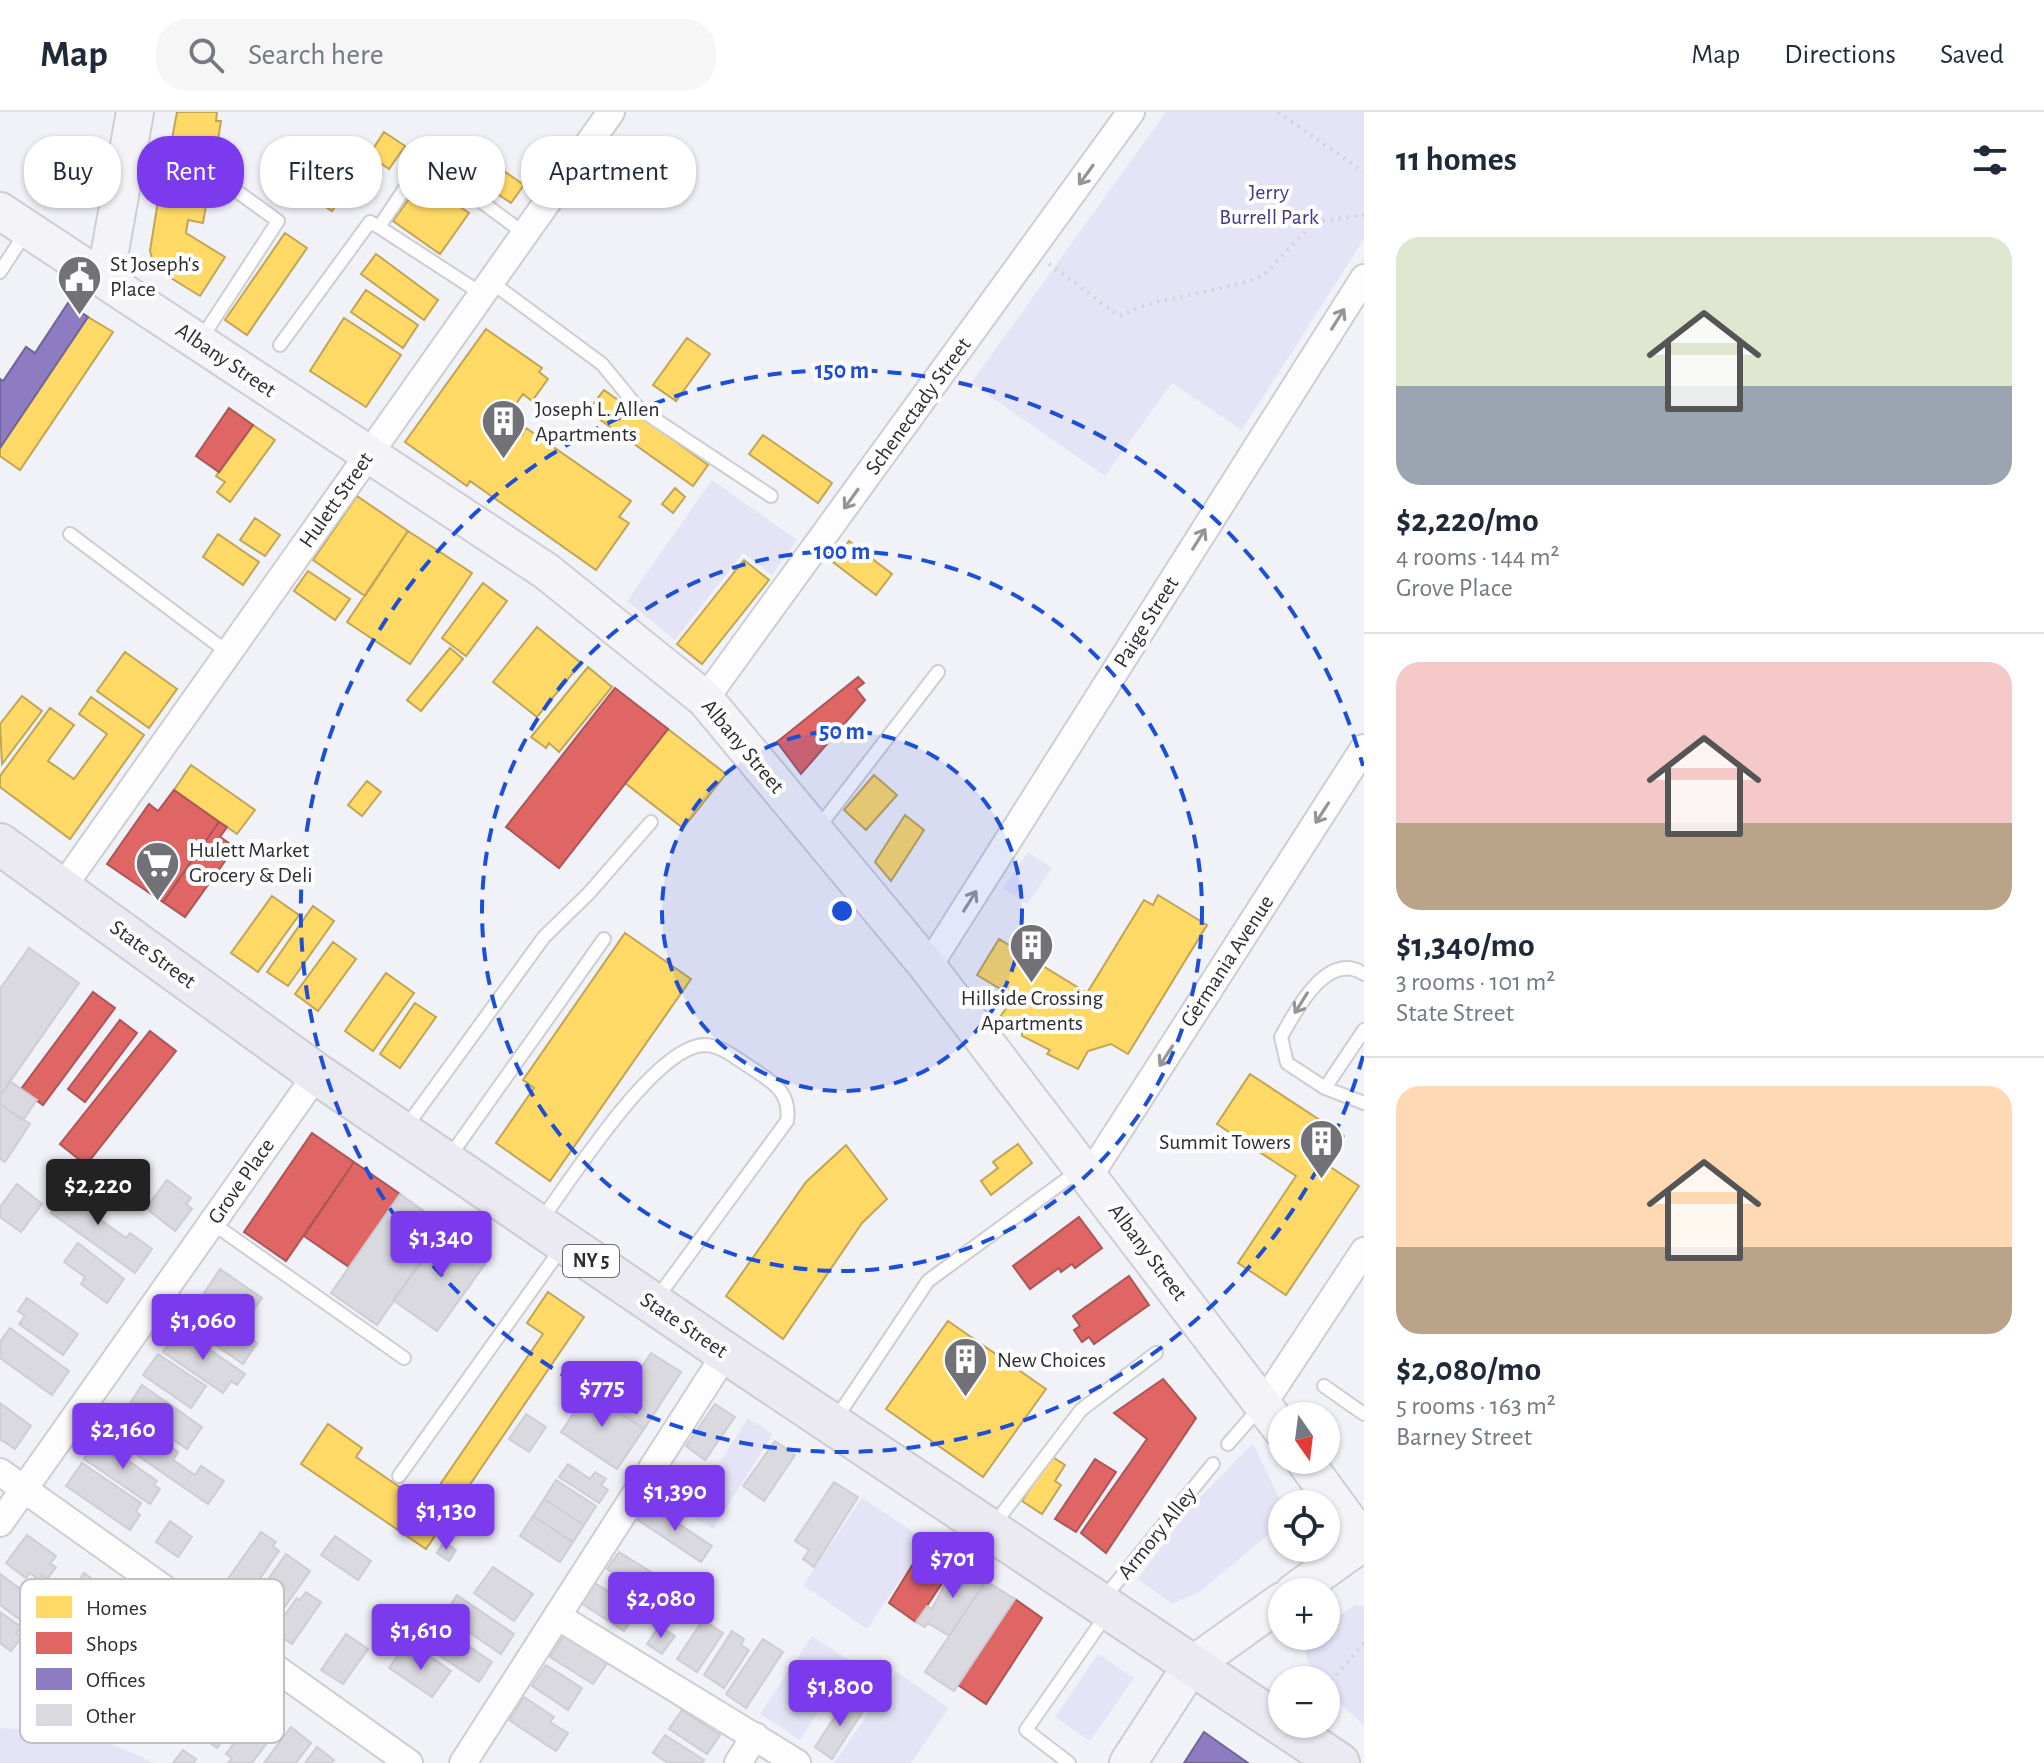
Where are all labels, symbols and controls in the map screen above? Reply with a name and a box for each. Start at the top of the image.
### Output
search box [156,19,716,91]
icon: search [184,33,228,77]
text: Map [40,36,108,74]
text: Search here [248,40,384,70]
text: Map [1691,41,1740,69]
text: Directions [1784,41,1896,69]
text: Saved [1940,41,2004,69]
chip: Buy [24,136,121,208]
chip: Rent [137,136,244,208]
chip: Filters [260,136,382,208]
chip: New [398,136,505,208]
chip: Apartment [521,136,696,208]
icon: filters [1968,138,2012,182]
text: 11 homes [1396,143,1517,177]
one-way arrow [1077,164,1094,185]
park label: Jerry Burrell Park [1219,181,1319,228]
public building icon: St Joseph's Place [55,253,103,316]
place label: St Joseph's Place [110,253,200,300]
icon: home [1632,289,1776,433]
one-way arrow [1330,308,1346,331]
street label: Albany Street [172,319,280,401]
street label: Schenectady Street [861,333,975,479]
text: 150 m [815,359,869,383]
building icon: Joseph L. Allen Apartments [480,398,528,461]
place label: Joseph L. Allen Apartments [535,398,660,445]
street label: Hulett Street [295,448,377,552]
one-way arrow [842,488,859,509]
text: $2,220/mo [1396,504,1539,538]
one-way arrow [1191,528,1207,551]
text: 100 m [814,540,870,564]
text: 4 rooms · 144 m² [1396,544,1560,570]
street label: Paige Street [1109,573,1183,671]
text: Grove Place [1396,575,1513,601]
street label: Albany Street [698,695,788,797]
icon: home [1632,714,1776,858]
text: 50 m [819,720,865,744]
one-way arrow [1313,802,1330,824]
supermarket icon: Hulett Market Grocery & Deli [134,839,182,902]
place label: Hulett Market Grocery & Deli [189,839,313,886]
one-way arrow [962,890,978,913]
street label: Germania Avenue [1176,891,1278,1031]
centre of rings [828,897,856,925]
street label: State Street [106,916,200,992]
building icon: Hillside Crossing Apartments [1008,921,1056,984]
text: $1,340/mo [1396,929,1535,963]
text: 3 rooms · 101 m² [1396,969,1555,995]
place label: Hillside Crossing Apartments [961,987,1103,1034]
one-way arrow [1293,991,1309,1014]
text: State Street [1396,1000,1514,1026]
one-way arrow [1158,1044,1174,1067]
building icon: Summit Towers [1298,1118,1346,1181]
place label: Summit Towers [1159,1131,1291,1153]
street label: Grove Place [204,1134,278,1228]
icon: home [1632,1138,1776,1282]
pin: $2,220 [33,1159,163,1227]
text: $2,220 [64,1172,132,1198]
street label: Albany Street [1105,1199,1191,1305]
pin: $1,340 [376,1211,506,1279]
text: $1,340 [409,1224,473,1250]
road number: NY 5 [563,1245,619,1277]
street label: State Street [636,1288,732,1362]
pin: $1,060 [138,1294,268,1362]
text: $1,060 [170,1307,236,1333]
building icon: New Choices [942,1336,990,1399]
place label: New Choices [997,1349,1106,1371]
text: $2,080/mo [1396,1353,1541,1387]
pin: $775 [555,1361,649,1429]
text: $775 [579,1374,625,1400]
text: 5 rooms · 163 m² [1396,1393,1556,1419]
north arrow [1268,1402,1340,1474]
map controls [1268,1402,1340,1738]
pin: $2,160 [58,1403,188,1471]
text: $2,160 [90,1416,156,1442]
text: Barney Street [1396,1424,1532,1450]
pin: $1,390 [610,1465,740,1533]
text: $1,390 [643,1478,707,1504]
street label: Armory Alley [1113,1482,1201,1583]
pin: $1,130 [381,1484,511,1552]
button: locate [1268,1490,1340,1562]
text: $1,130 [415,1497,477,1523]
pin: $701 [906,1532,1000,1600]
text: $701 [930,1545,976,1571]
pin: $2,080 [596,1572,726,1640]
button: + [1268,1578,1340,1650]
legend [20,1579,284,1743]
text: $2,080 [626,1585,696,1611]
text: Homes [86,1597,147,1619]
pin: $1,610 [356,1604,486,1672]
text: $1,610 [390,1617,452,1643]
text: Shops [86,1633,138,1655]
pin: $1,800 [775,1660,905,1728]
button: − [1268,1666,1340,1738]
text: Offices [86,1669,146,1691]
text: $1,800 [807,1673,873,1699]
text: Other [86,1705,136,1727]

